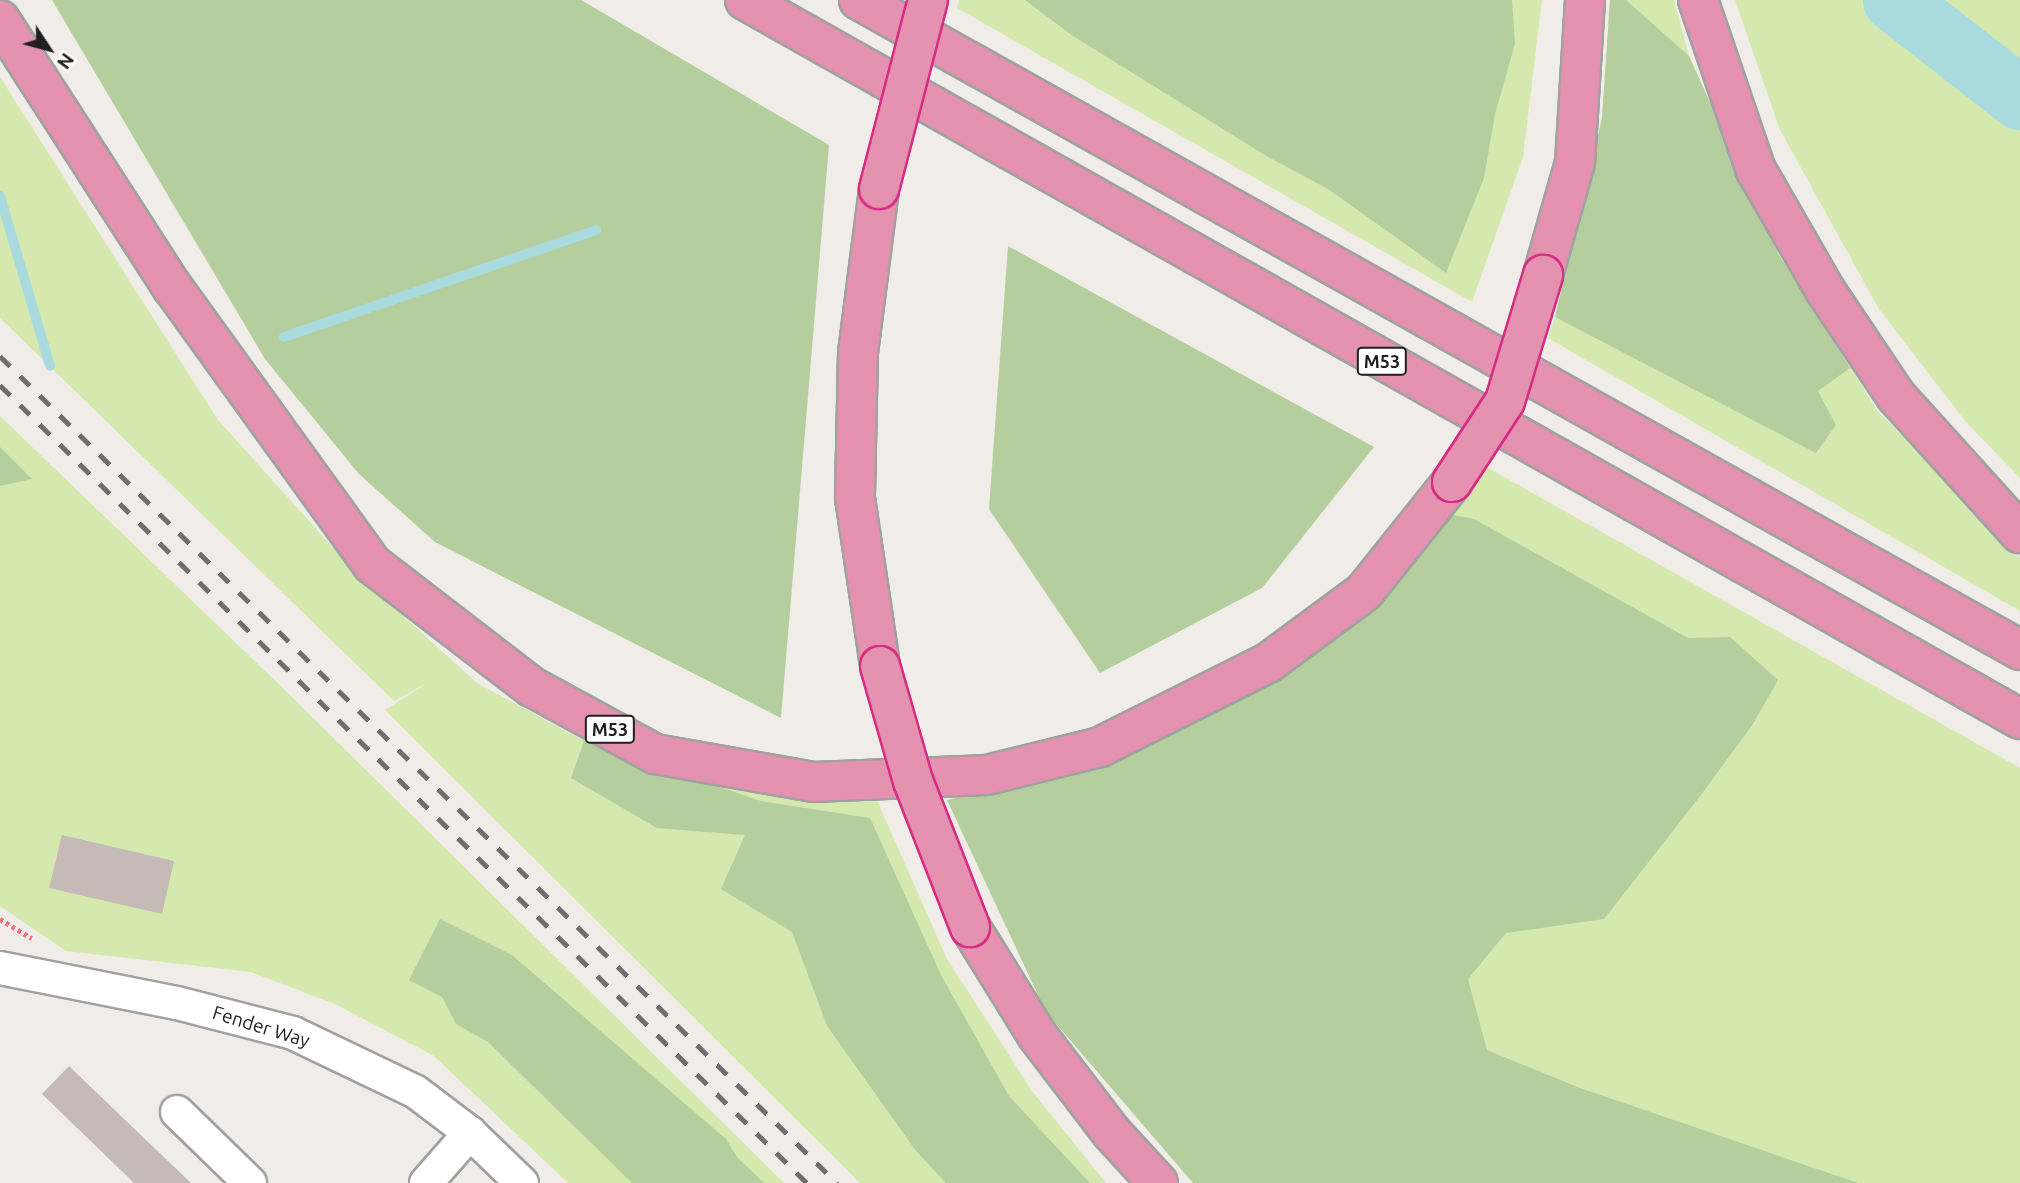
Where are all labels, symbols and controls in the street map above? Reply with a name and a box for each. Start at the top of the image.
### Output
north arrow [14,14,84,84]
text: N [53,49,79,74]
road number: M53 [1356,346,1408,376]
road number: M53 [584,714,636,744]
street label: Fender Way [210,1001,312,1053]

